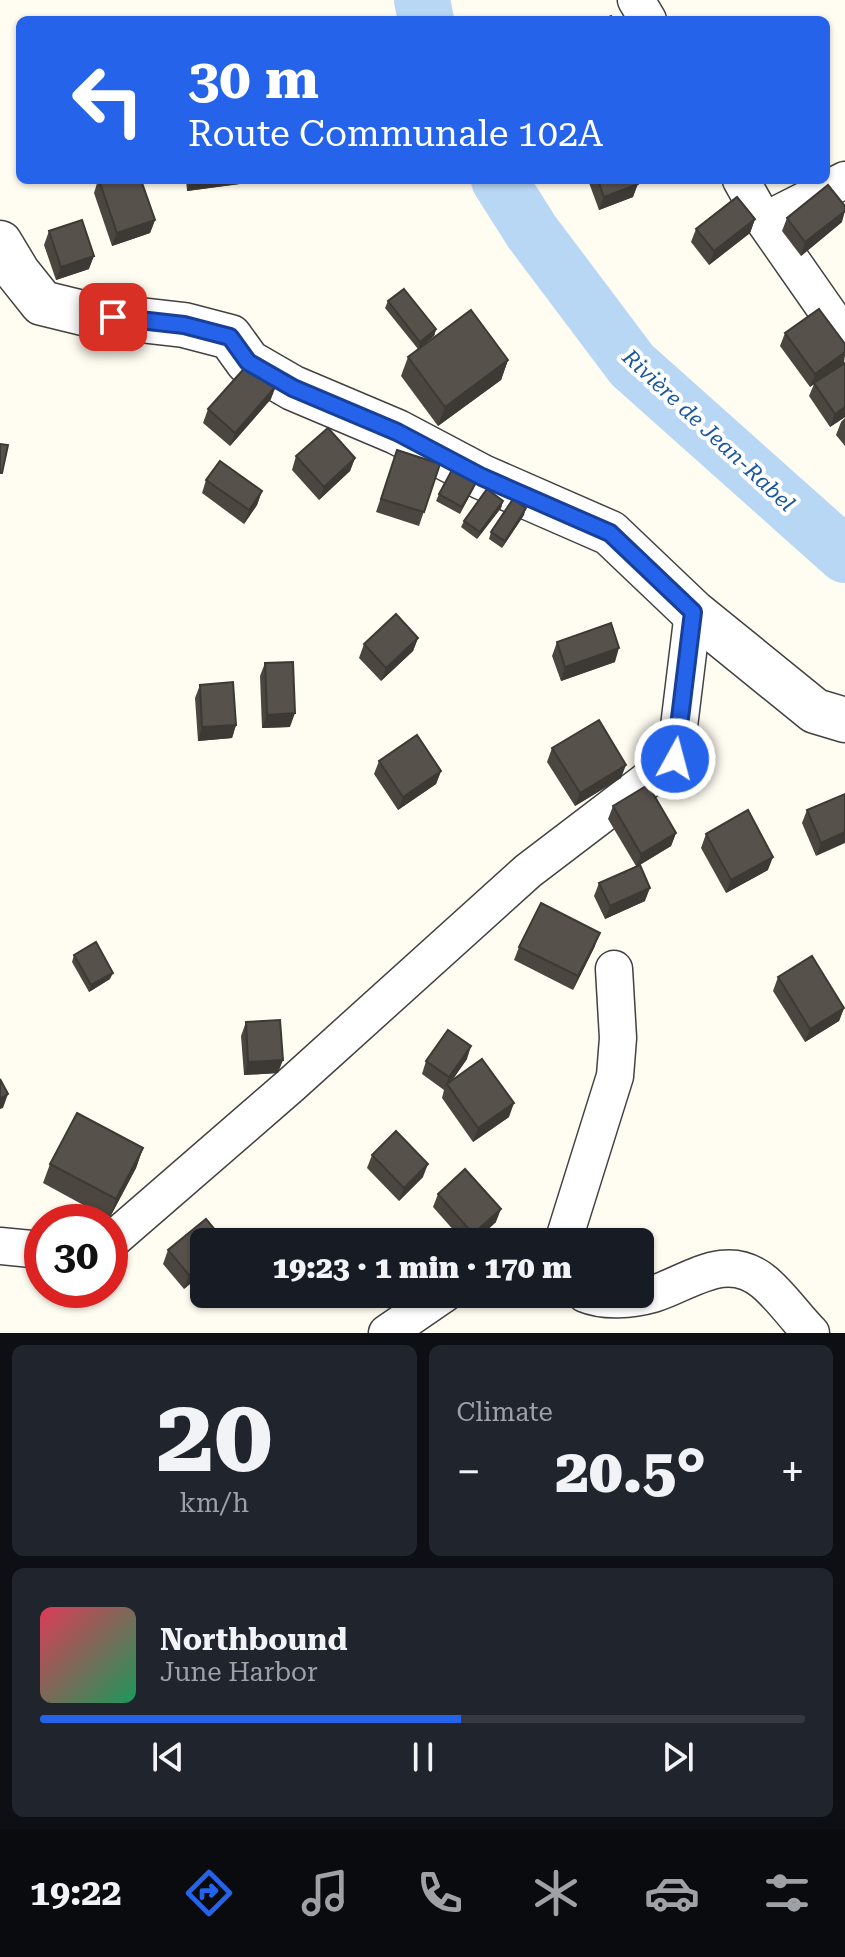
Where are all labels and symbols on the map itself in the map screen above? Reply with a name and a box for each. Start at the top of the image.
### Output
pin [79,283,147,351]
water label: Rivière de Jean-Rabel [617,344,800,516]
position arrow [633,717,717,801]
speed limit sign: 30 [24,1204,128,1308]

